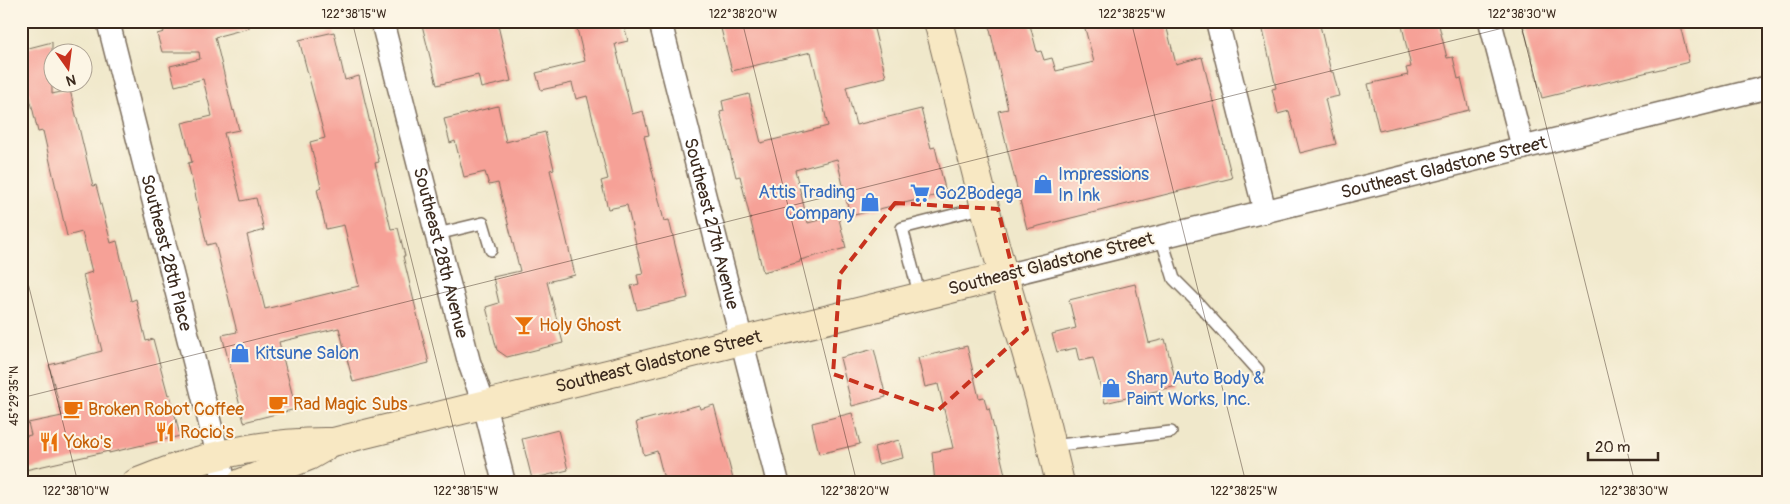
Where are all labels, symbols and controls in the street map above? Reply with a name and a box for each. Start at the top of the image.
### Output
text: 122°38'15"W [322,7,386,22]
text: 122°38'20"W [709,7,777,22]
text: 122°38'25"W [1099,7,1165,22]
text: 122°38'30"W [1488,7,1556,22]
north arrow [42,42,92,92]
text: N [64,71,78,90]
street label: Southeast Gladstone Street [1338,131,1550,204]
street label: Southeast 27th Avenue [679,135,745,312]
place label: Impressions In Ink [1058,163,1149,207]
street label: Southeast 28th Avenue [408,165,474,341]
street label: Southeast 28th Place [136,172,198,334]
shop icon: Impressions In Ink [1032,173,1054,195]
place label: Attis Trading Company [758,181,855,225]
supermarket icon: Go2Bodega [909,182,931,204]
place label: Go2Bodega [935,182,1022,205]
shop icon: Attis Trading Company [859,191,881,213]
street label: Southeast Gladstone Street [946,227,1157,301]
bar icon: Holy Ghost [513,314,535,336]
place label: Holy Ghost [539,314,622,337]
street label: Southeast Gladstone Street [553,325,765,398]
shop icon: Kitsune Salon [229,342,251,364]
place label: Kitsune Salon [255,342,359,365]
text: 45°29'35"N [7,366,22,426]
place label: Sharp Auto Body & Paint Works, Inc. [1126,367,1265,411]
shop icon: Sharp Auto Body & Paint Works, Inc. [1100,377,1122,399]
cafe icon: Rad Magic Subs [267,393,289,415]
place label: Rad Magic Subs [293,393,408,416]
cafe icon: Broken Robot Coffee [62,398,84,420]
place label: Broken Robot Coffee [88,398,244,421]
restaurant icon: Rocio's [154,421,176,443]
place label: Rocio's [180,421,234,444]
scale bar [1588,429,1658,461]
restaurant icon: Yoko's [38,431,60,453]
place label: Yoko's [63,431,111,454]
text: 20 m [1595,438,1630,457]
text: 122°38'10"W [43,484,109,499]
text: 122°38'15"W [434,484,498,499]
text: 122°38'20"W [821,484,889,499]
text: 122°38'25"W [1211,484,1277,499]
text: 122°38'30"W [1600,484,1668,499]

